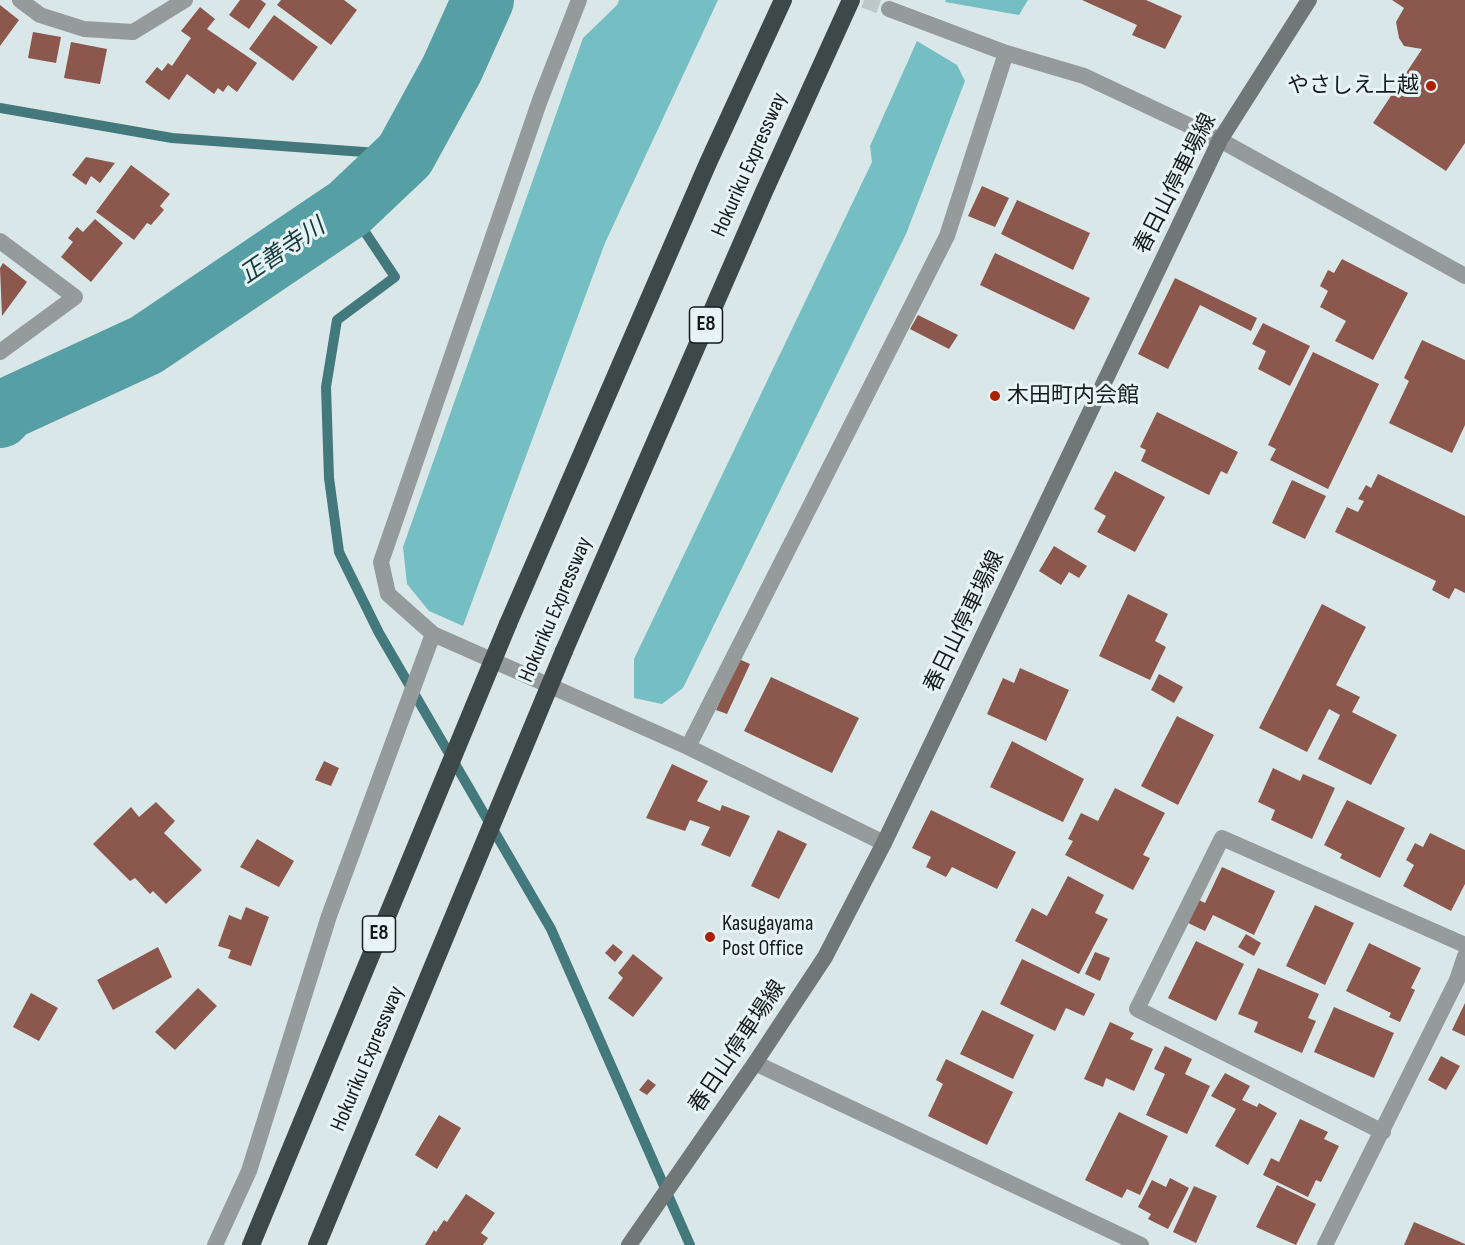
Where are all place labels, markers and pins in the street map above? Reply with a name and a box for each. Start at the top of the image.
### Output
place label: やさしえ上越 [1287,73,1419,99]
marker: やさしえ上越 [1424,79,1438,93]
place label: 木田町内会館 [1007,383,1139,409]
marker: 木田町内会館 [988,389,1002,403]
place label: Kasugayama Post Office [722,911,813,962]
marker: Kasugayama Post Office [703,930,717,944]

